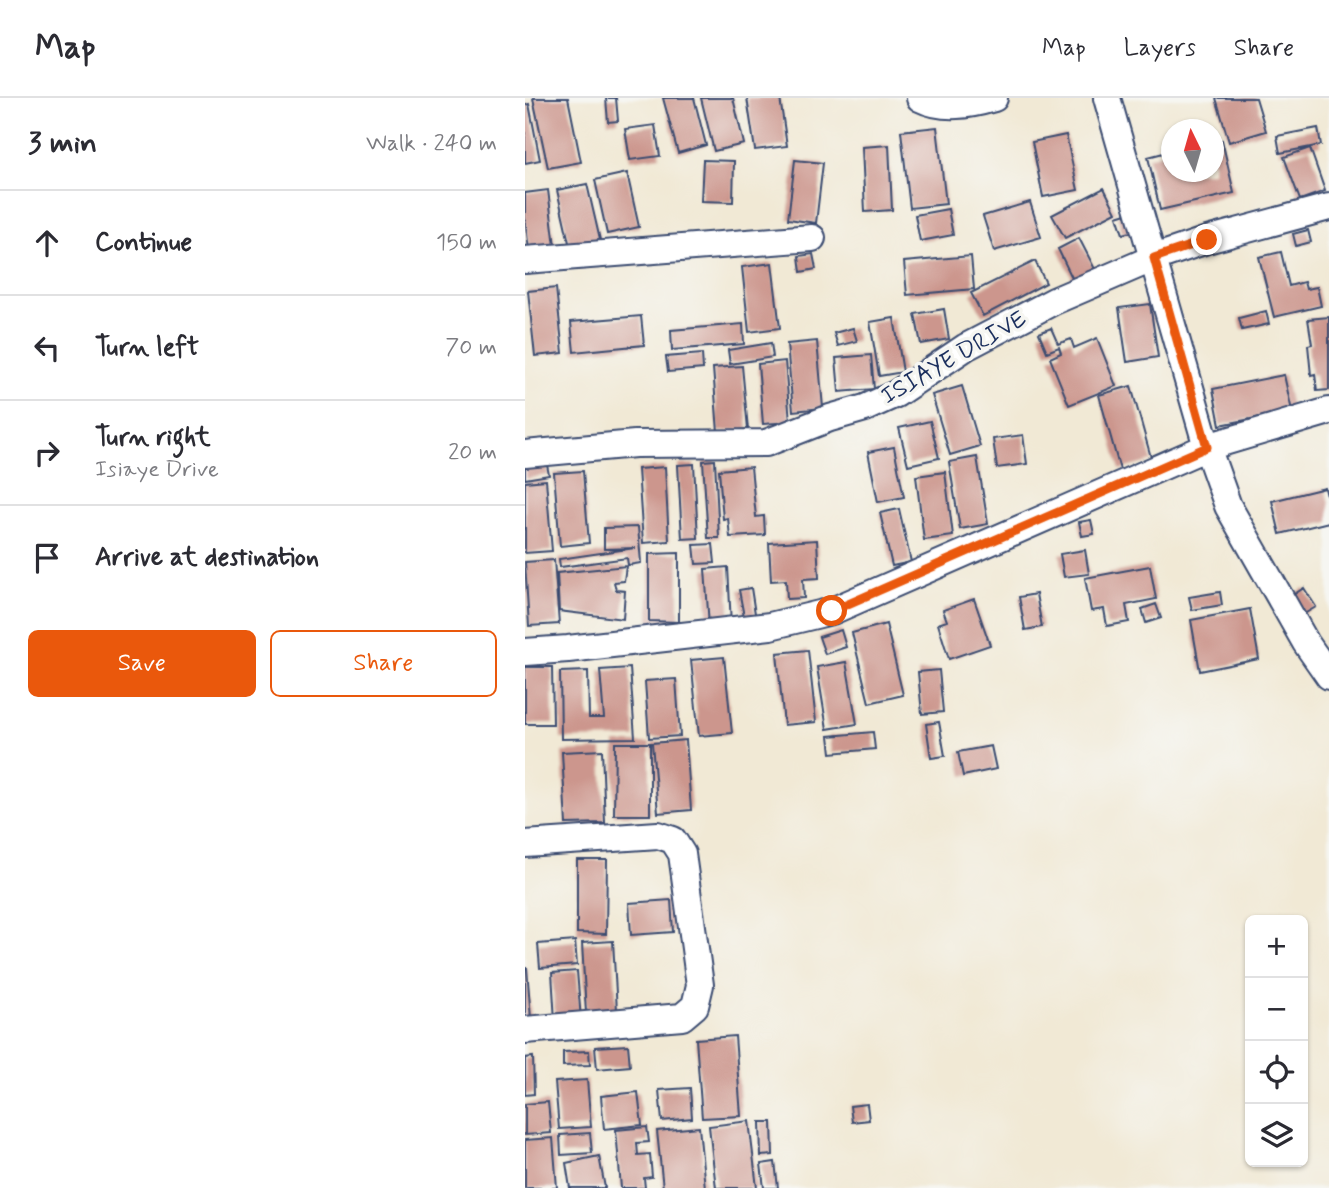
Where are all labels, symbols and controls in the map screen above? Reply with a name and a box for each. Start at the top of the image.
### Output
text: Map [35,26,95,70]
text: Map [1042,33,1086,64]
text: Layers [1124,33,1196,64]
text: Share [1234,33,1294,64]
north arrow [1161,119,1224,182]
text: 3 min [28,124,97,163]
text: Walk · 240 m [366,129,497,159]
icon: ahead [28,224,66,262]
route end [1191,224,1222,255]
text: Continue [95,226,192,260]
text: 150 m [436,228,497,258]
street label: ISIAYE DRIVE [876,304,1032,412]
icon: left [28,329,66,367]
text: Turn left [95,331,199,365]
text: 70 m [445,333,497,363]
text: Turn right [95,421,211,455]
icon: right [28,434,66,472]
text: 20 m [448,438,497,468]
text: Isiaye Drive [95,455,219,485]
icon: arrive [28,539,66,577]
text: Arrive at destination [95,541,319,575]
route start [816,595,847,626]
button: Save [28,630,256,697]
button: Share [270,630,497,697]
map controls [1245,915,1308,1167]
button: + [1245,915,1308,978]
button: − [1245,978,1308,1041]
button: locate [1245,1041,1308,1104]
button: layers [1245,1104,1308,1167]

